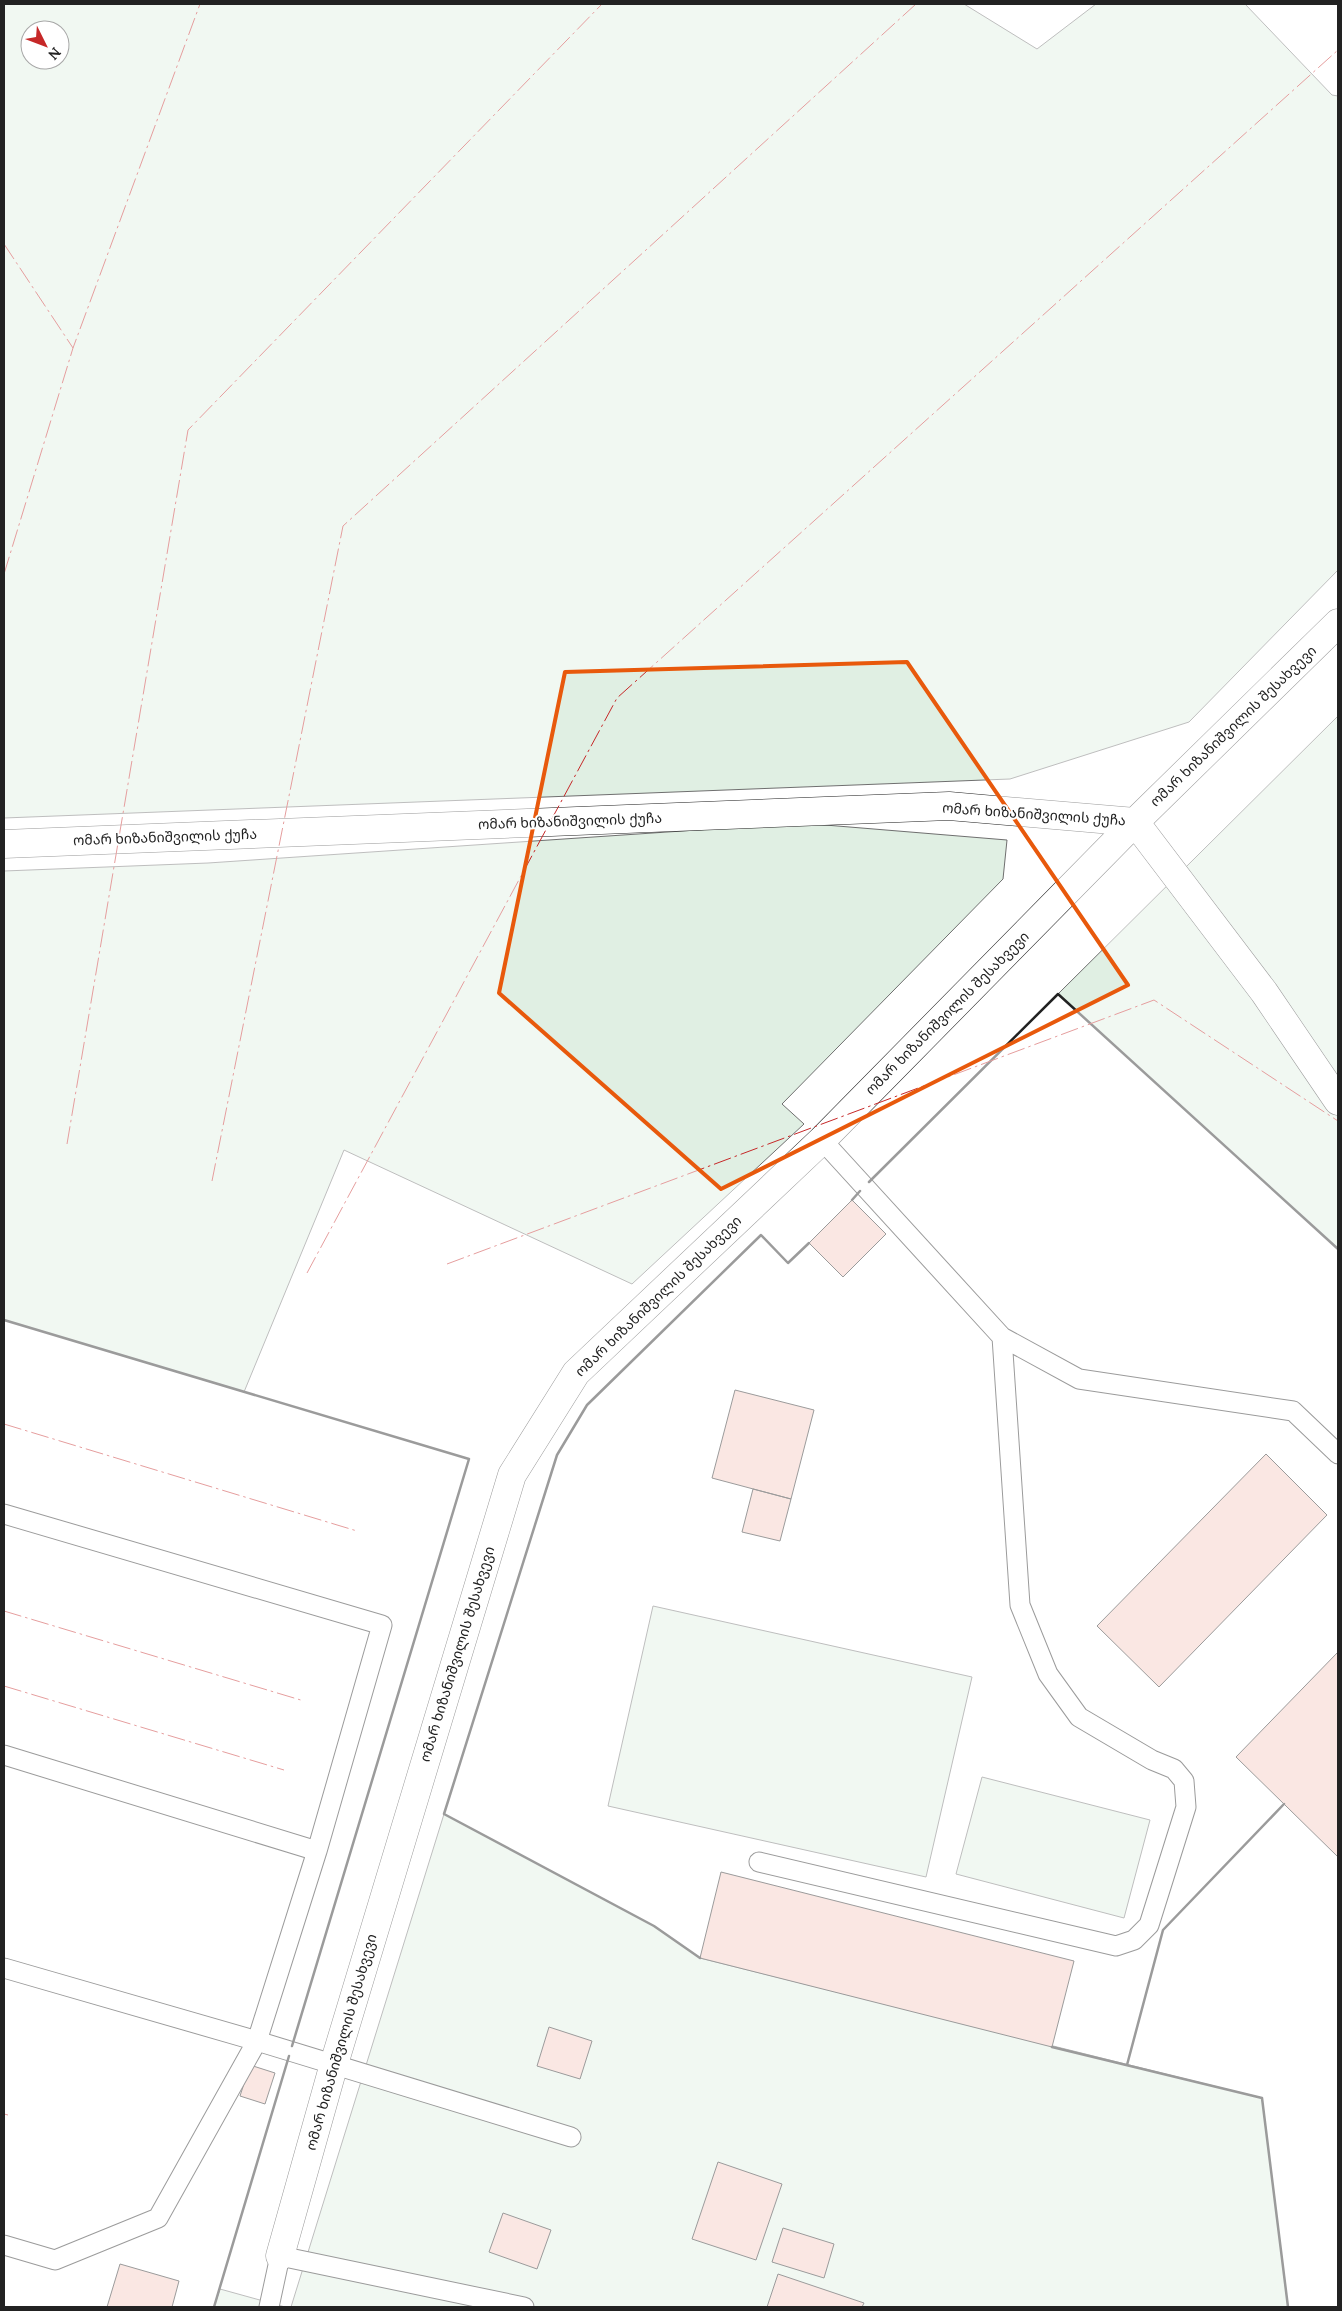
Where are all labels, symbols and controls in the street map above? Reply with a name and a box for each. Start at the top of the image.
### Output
north arrow [20,20,70,70]
text: N [44,44,65,64]
street label: ომარ ხიზანიშვილის შესახვევი [1146,642,1320,810]
street label: ომარ ხიზანიშვილის ქუჩა [942,799,1126,829]
street label: ომარ ხიზანიშვილის ქუჩა [478,809,662,833]
street label: ომარ ხიზანიშვილის ქუჩა [73,825,257,849]
street label: ომარ ხიზანიშვილის შესახვევი [861,927,1033,1099]
street label: ომარ ხიზანიშვილის შესახვევი [571,1212,745,1380]
street label: ომარ ხიზანიშვილის შესახვევი [416,1544,498,1764]
street label: ომარ ხიზანიშვილის შესახვევი [301,1932,381,2152]

